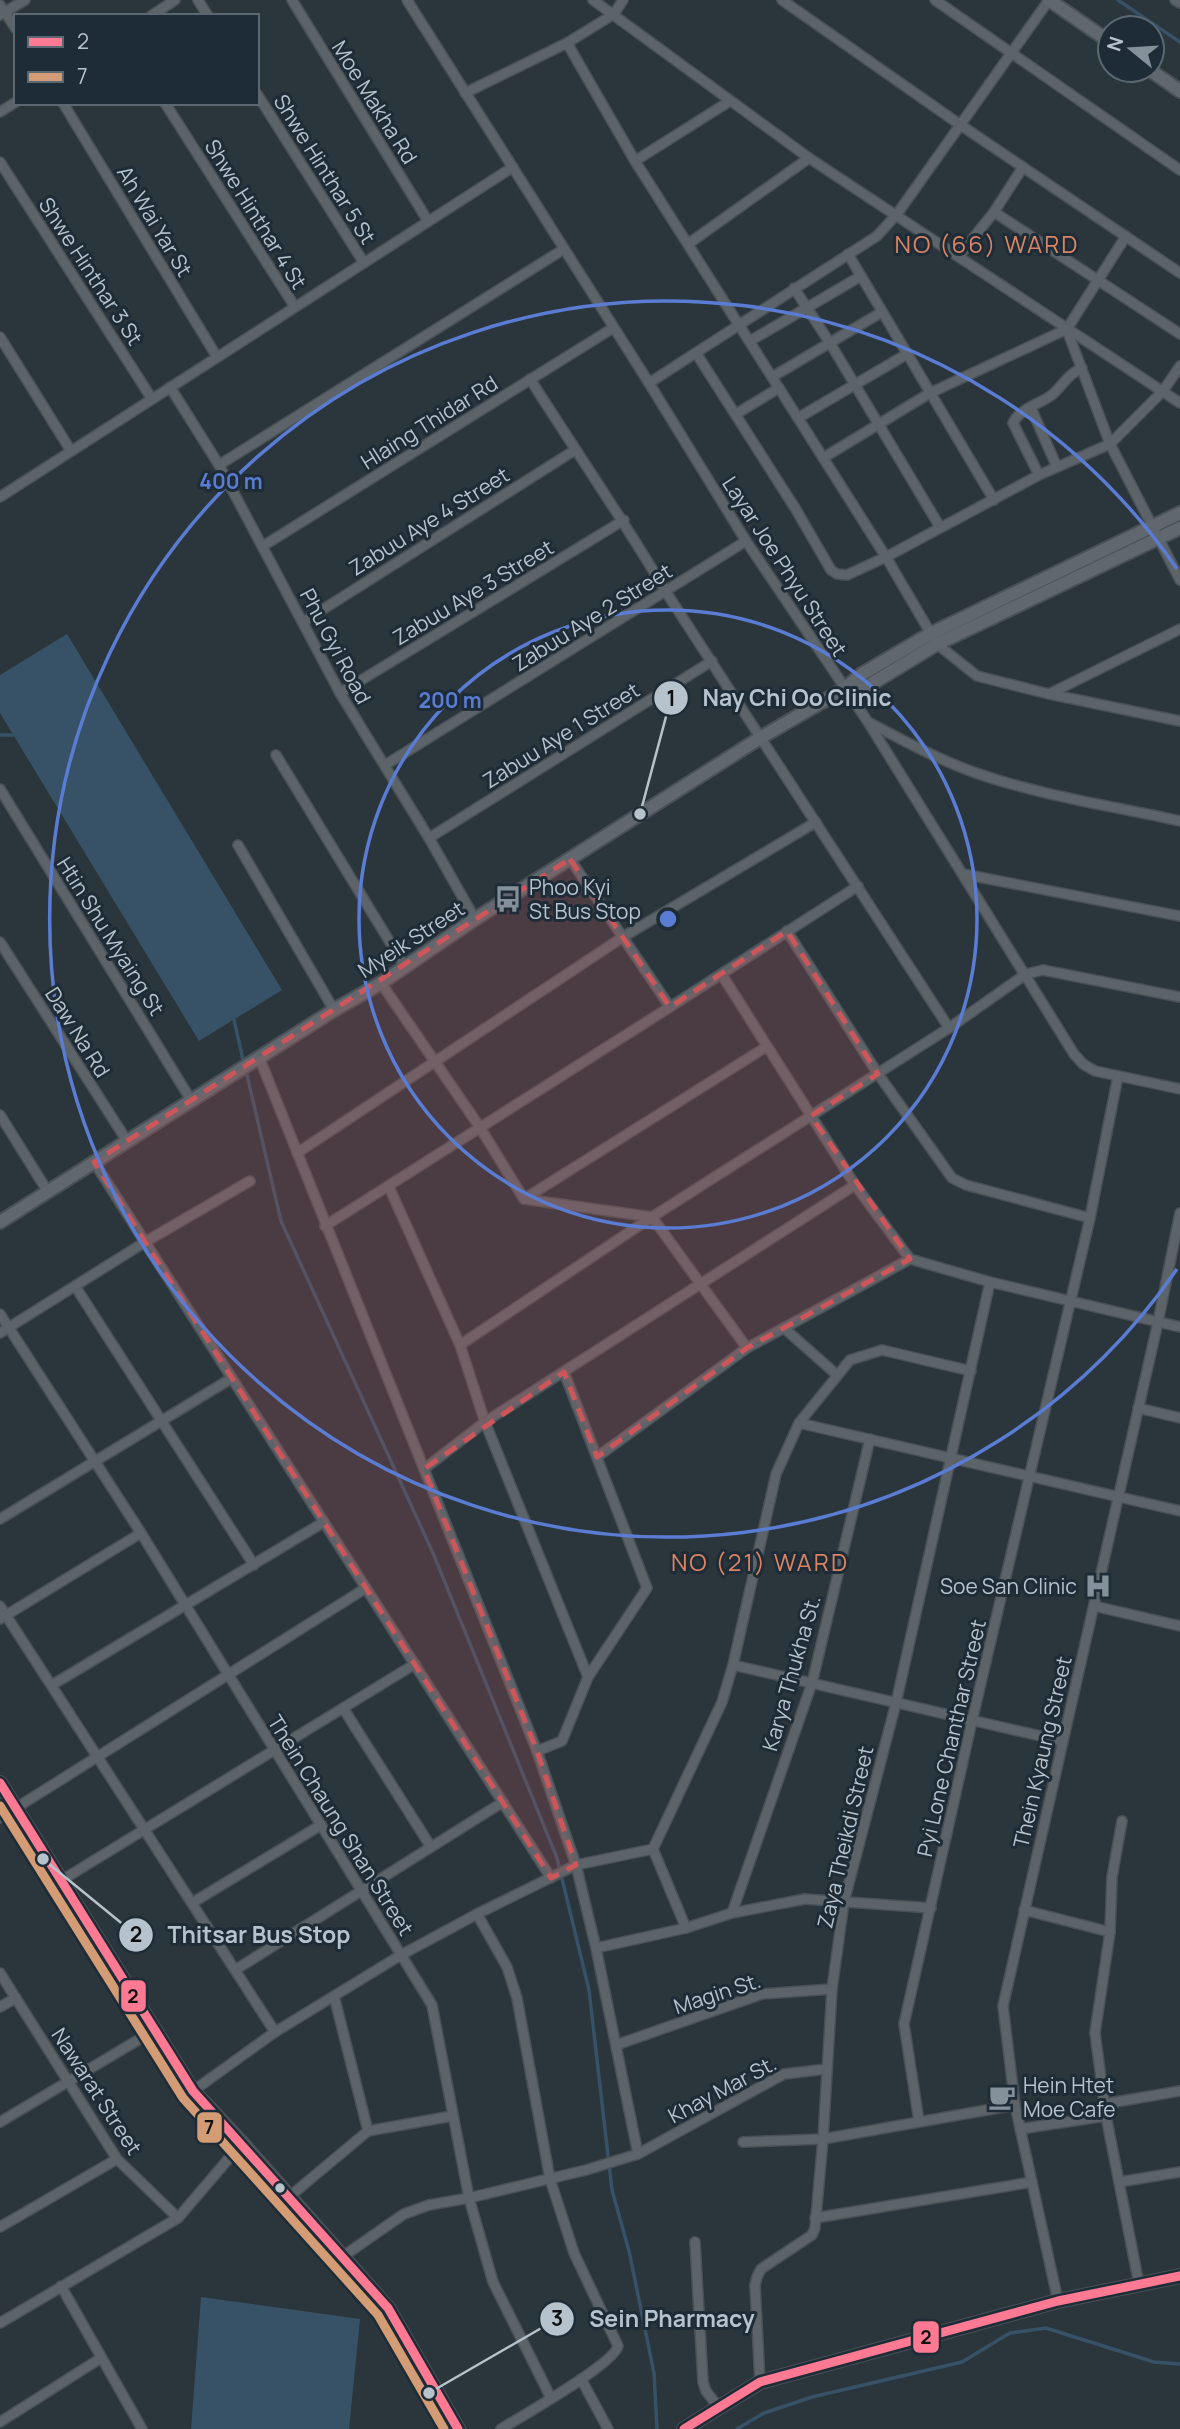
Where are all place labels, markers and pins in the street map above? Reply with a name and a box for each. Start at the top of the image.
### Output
callout: Nay Chi Oo Clinic [653,676,905,720]
place label: Phoo Kyi St Bus Stop [529,873,641,925]
bus stop icon: Phoo Kyi St Bus Stop [493,884,523,914]
centre of rings [656,907,680,931]
hospital icon: Soe San Clinic [1083,1571,1113,1601]
place label: Soe San Clinic [940,1572,1077,1600]
callout: Thitsar Bus Stop [119,1913,365,1957]
place label: Hein Htet Moe Cafe [1023,2071,1116,2123]
cafe icon: Hein Htet Moe Cafe [987,2082,1017,2112]
unlabelled marker [273,2181,287,2195]
callout: Sein Pharmacy [540,2297,768,2341]

